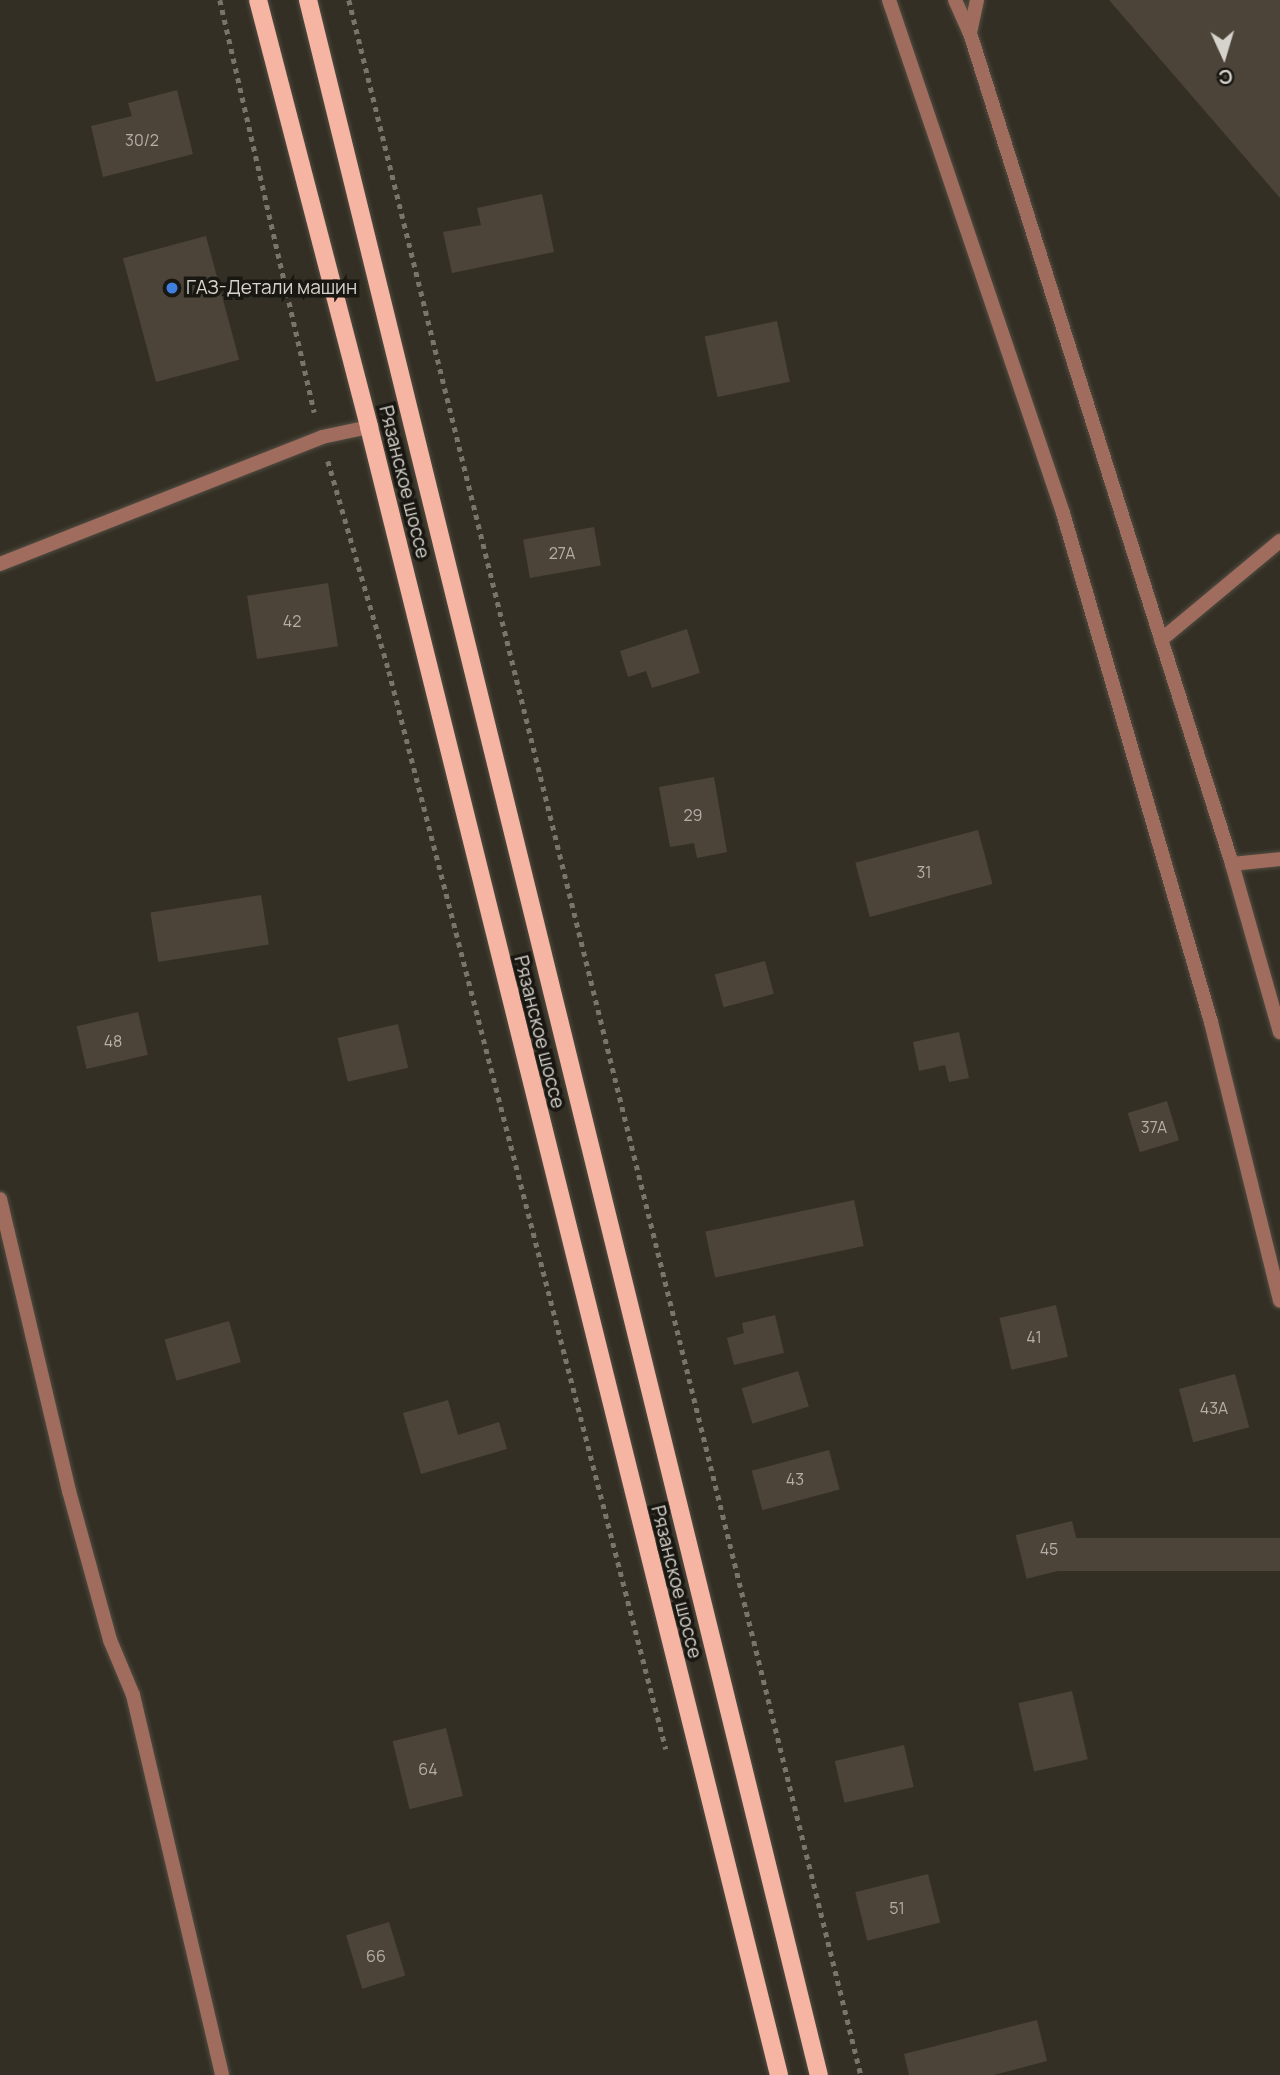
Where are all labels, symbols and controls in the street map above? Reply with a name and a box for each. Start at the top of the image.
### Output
north arrow [1189,21,1259,91]
text: С [1218,63,1233,90]
house number: 30/2 [125,130,159,150]
place label: ГАЗ-Детали машин [186,277,357,299]
marker: ГАЗ-Детали машин [164,280,180,296]
street label: Рязанское шоссе [374,403,434,561]
house number: 27А [549,543,575,563]
house number: 42 [283,611,301,631]
house number: 29 [683,805,703,825]
house number: 31 [916,862,932,882]
street label: Рязанское шоссе [509,953,569,1111]
house number: 48 [104,1031,122,1051]
house number: 37А [1141,1117,1167,1137]
house number: 41 [1026,1327,1042,1347]
house number: 43А [1200,1398,1228,1418]
house number: 43 [786,1469,804,1489]
street label: Рязанское шоссе [646,1503,706,1661]
house number: 45 [1040,1539,1058,1559]
house number: 64 [418,1759,438,1779]
house number: 51 [889,1898,905,1918]
house number: 66 [366,1946,386,1966]

